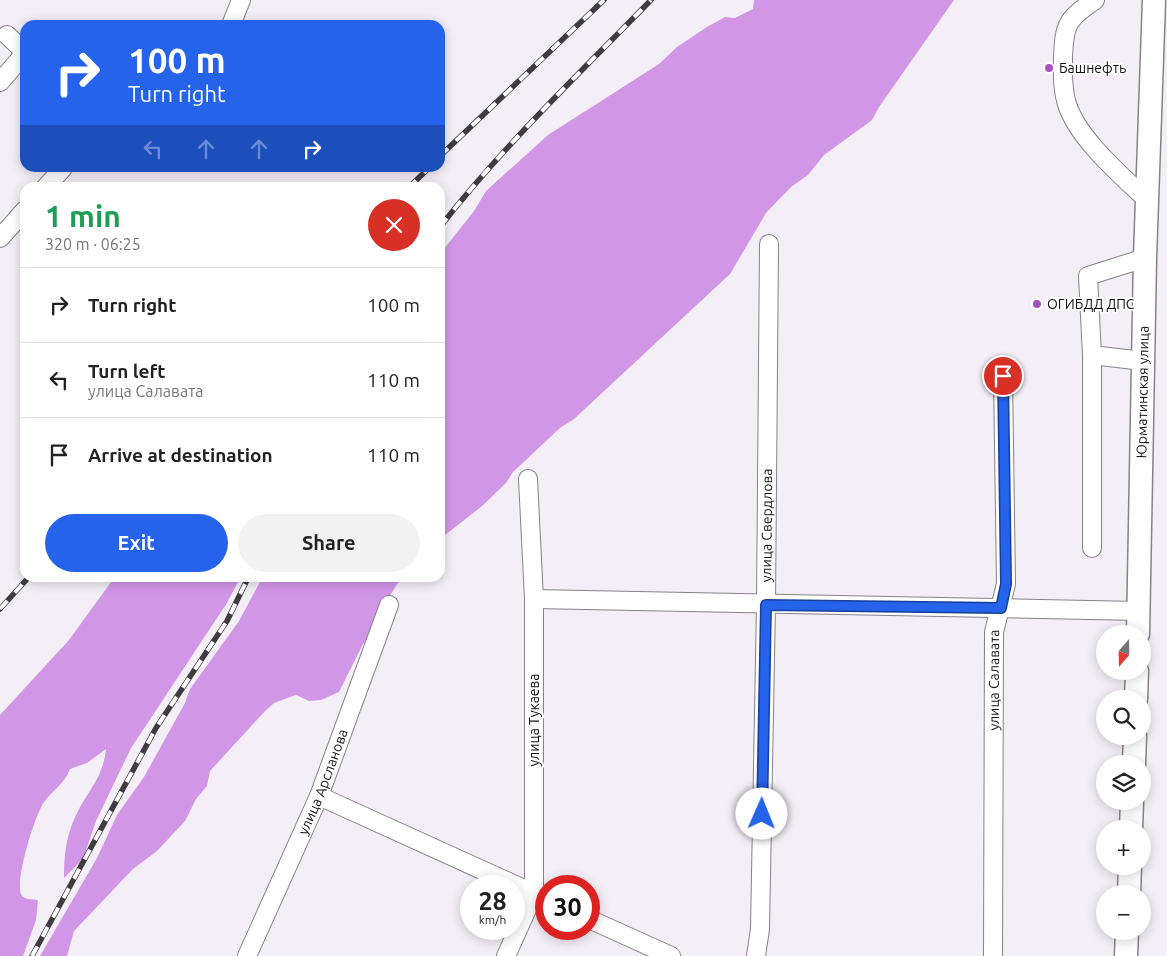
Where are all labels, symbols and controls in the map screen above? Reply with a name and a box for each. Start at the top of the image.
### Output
icon: right [45,40,110,105]
text: 100 m [128,40,226,80]
place label: Башнефть [1059,60,1126,76]
marker: Башнефть [1043,62,1055,74]
text: Turn right [128,81,226,106]
icon: left [139,135,167,163]
icon: ahead [192,135,220,163]
icon: ahead [245,135,273,163]
icon: right [298,135,326,163]
text: 1 min [45,199,121,233]
button: close [368,199,420,251]
text: 320 m · 06:25 [45,235,141,253]
icon: right [45,291,73,319]
text: Turn right [88,294,176,316]
text: 100 m [367,294,420,316]
place label: ОГИБДД ДПС [1047,296,1135,312]
marker: ОГИБДД ДПС [1031,298,1043,310]
street label: Юрматинская улица [1133,326,1152,458]
pin [982,355,1024,397]
text: Turn left [88,360,166,382]
icon: arrive [989,362,1017,390]
icon: left [45,366,73,394]
text: 110 m [367,369,420,391]
text: улица Салавата [88,382,203,400]
icon: arrive [45,441,73,469]
text: Arrive at destination [88,444,273,466]
text: 110 m [367,444,420,466]
street label: улица Свердлова [758,468,775,582]
button: Exit [45,514,228,572]
button: Share [238,514,420,572]
north arrow [1096,625,1151,680]
map controls [1096,625,1151,940]
street label: улица Салавата [986,629,1002,731]
street label: улица Тукаева [526,674,542,766]
button: search [1096,690,1151,745]
street label: улица Арсланова [295,727,351,837]
button: layers [1096,755,1151,810]
position arrow [735,787,787,839]
button: + [1096,820,1151,875]
speed limit sign: 30 [535,875,600,940]
button: − [1096,885,1151,940]
text: 28 [478,887,507,915]
text: km/h [479,913,506,926]

